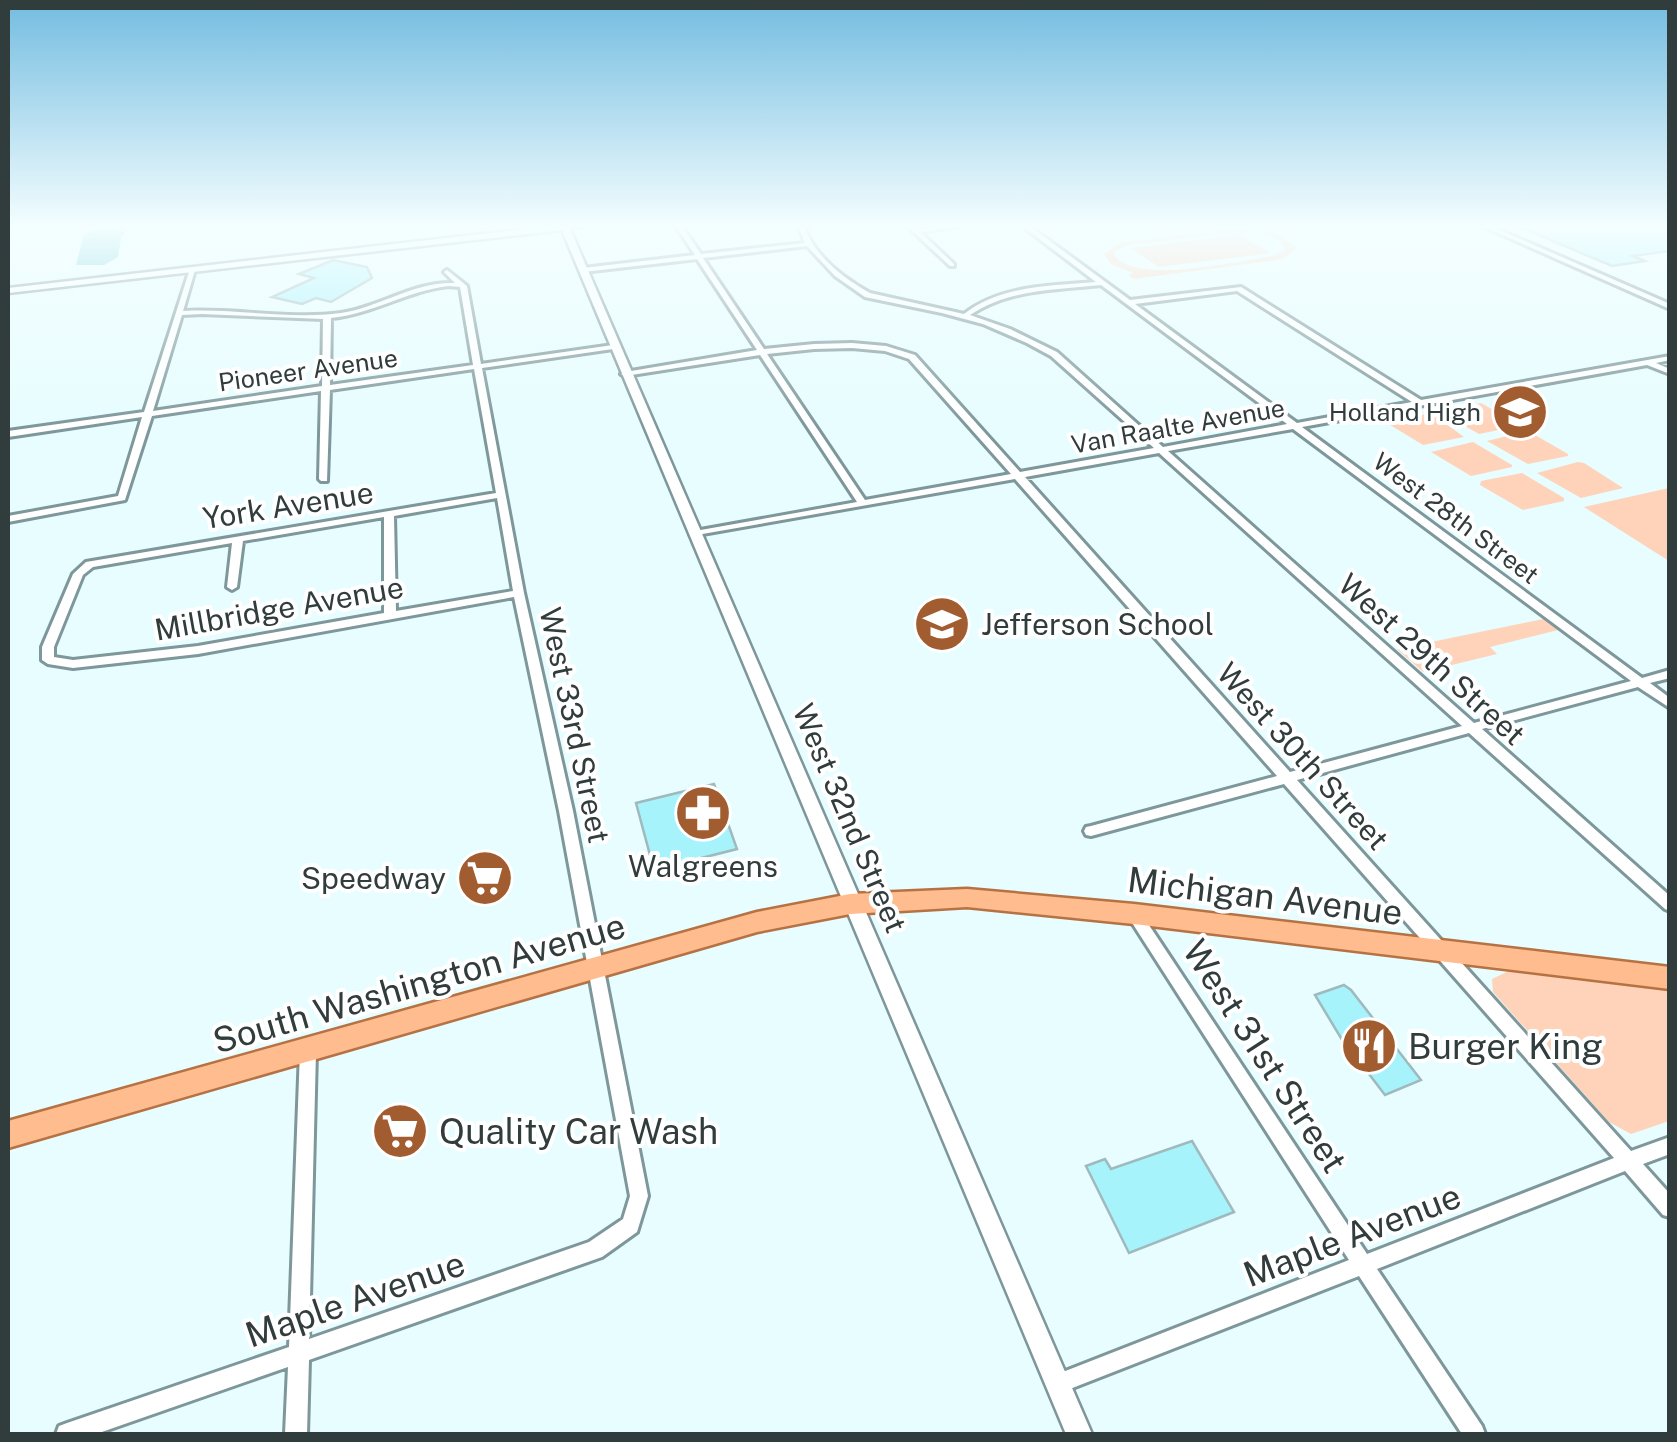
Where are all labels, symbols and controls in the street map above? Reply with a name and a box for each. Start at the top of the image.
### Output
street label: Pioneer Avenue [216,343,400,397]
school or university icon: Holland High [1490,382,1550,442]
street label: Van Raalte Avenue [1069,392,1287,460]
place label: Holland High [1329,397,1481,427]
street label: West 28th Street [1367,446,1545,590]
street label: York Avenue [200,474,376,536]
street label: West 29th Street [1331,566,1533,752]
street label: Millbridge Avenue [152,568,406,648]
school or university icon: Jefferson School [912,594,972,654]
street label: West 33rd Street [532,604,618,846]
place label: Jefferson School [981,606,1214,642]
street label: West 30th Street [1210,655,1396,857]
street label: West 32nd Street [786,698,914,938]
pharmacy icon: Walgreens [673,783,733,843]
supermarket icon: Speedway [455,848,515,908]
place label: Walgreens [628,848,778,884]
street label: Michigan Avenue [1125,859,1405,933]
place label: Speedway [301,860,446,896]
street label: South Washington Avenue [208,904,630,1062]
street label: West 31st Street [1175,932,1355,1180]
restaurant icon: Burger King [1339,1016,1399,1076]
place label: Burger King [1408,1026,1603,1067]
supermarket icon: Quality Car Wash [370,1101,430,1161]
place label: Quality Car Wash [439,1111,718,1152]
street label: Maple Avenue [1238,1175,1466,1295]
street label: Maple Avenue [240,1242,470,1356]

